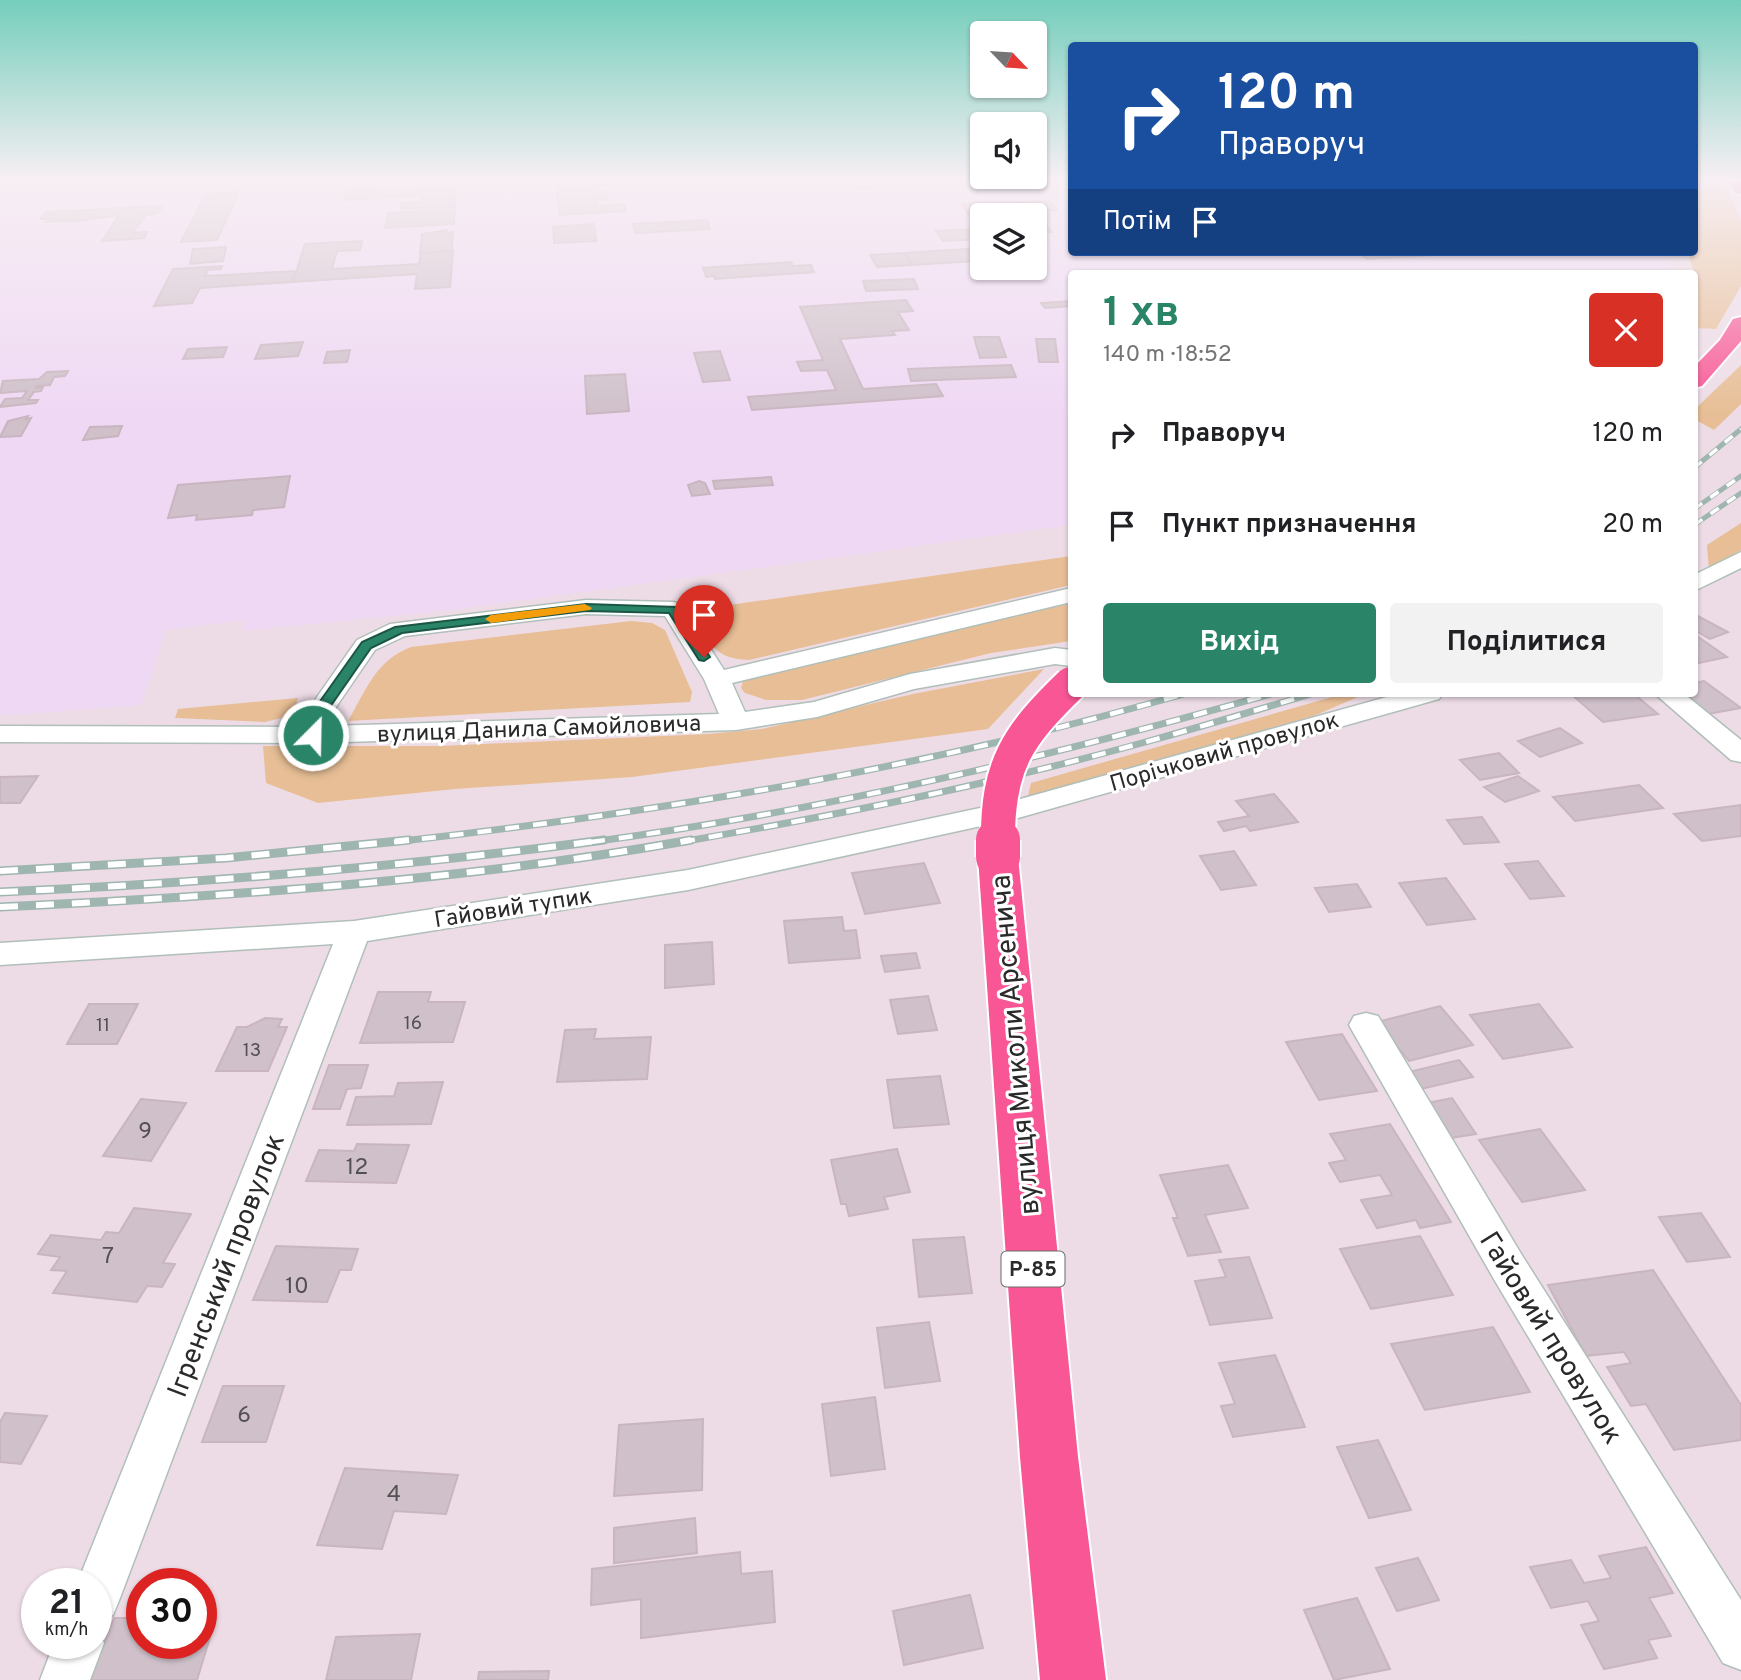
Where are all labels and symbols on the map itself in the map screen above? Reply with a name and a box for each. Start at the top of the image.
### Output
north arrow [970,21,1046,98]
pin [674,585,734,657]
position arrow [276,698,350,772]
street label: Порічковий провулок [1107,707,1343,800]
street label: вулиця Данила Самойловича [377,710,702,751]
street label: вулиця Миколи Арсенича [984,873,1050,1216]
street label: Гайовий тупик [432,883,594,936]
house number: 16 [404,1012,422,1036]
house number: 11 [96,1014,110,1038]
house number: 13 [243,1039,261,1063]
house number: 9 [138,1118,152,1147]
street label: Ігренський провулок [161,1129,295,1403]
house number: 12 [346,1154,368,1183]
street label: Гайовий провулок [1470,1226,1629,1452]
house number: 7 [102,1243,114,1272]
road number: Р-85 [1002,1252,1064,1286]
house number: 10 [285,1273,309,1302]
house number: 6 [237,1402,251,1431]
house number: 4 [387,1481,401,1510]
speed limit sign: 30 [126,1568,217,1659]

